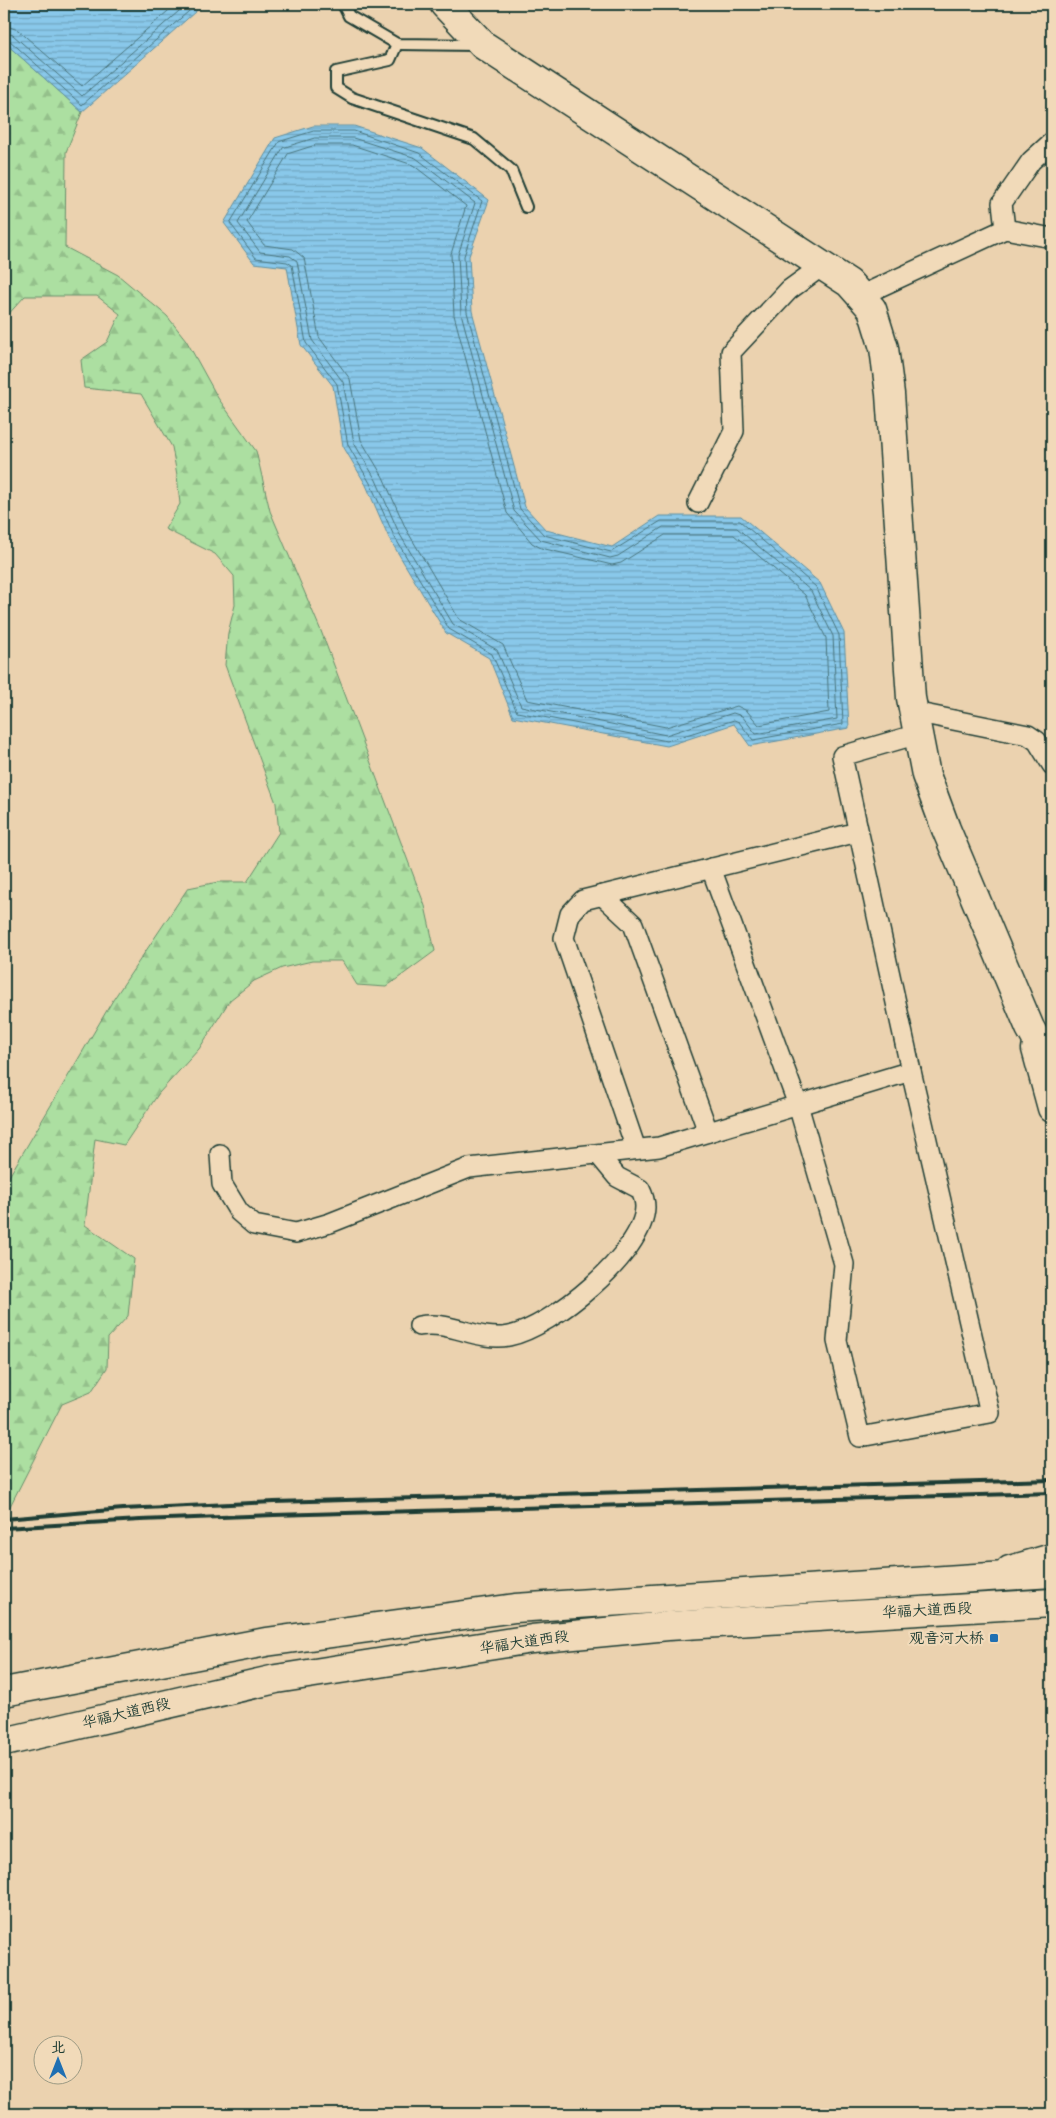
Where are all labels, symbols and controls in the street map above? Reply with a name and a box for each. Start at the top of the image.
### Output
street label: 华福大道西段 [882,1598,972,1622]
street label: 华福大道西段 [478,1626,570,1658]
place label: 观音河大桥 [909,1628,984,1648]
marker: 观音河大桥 [988,1632,1000,1644]
street label: 华福大道西段 [80,1693,172,1733]
north arrow [32,2036,82,2086]
text: 北 [51,2038,65,2056]

